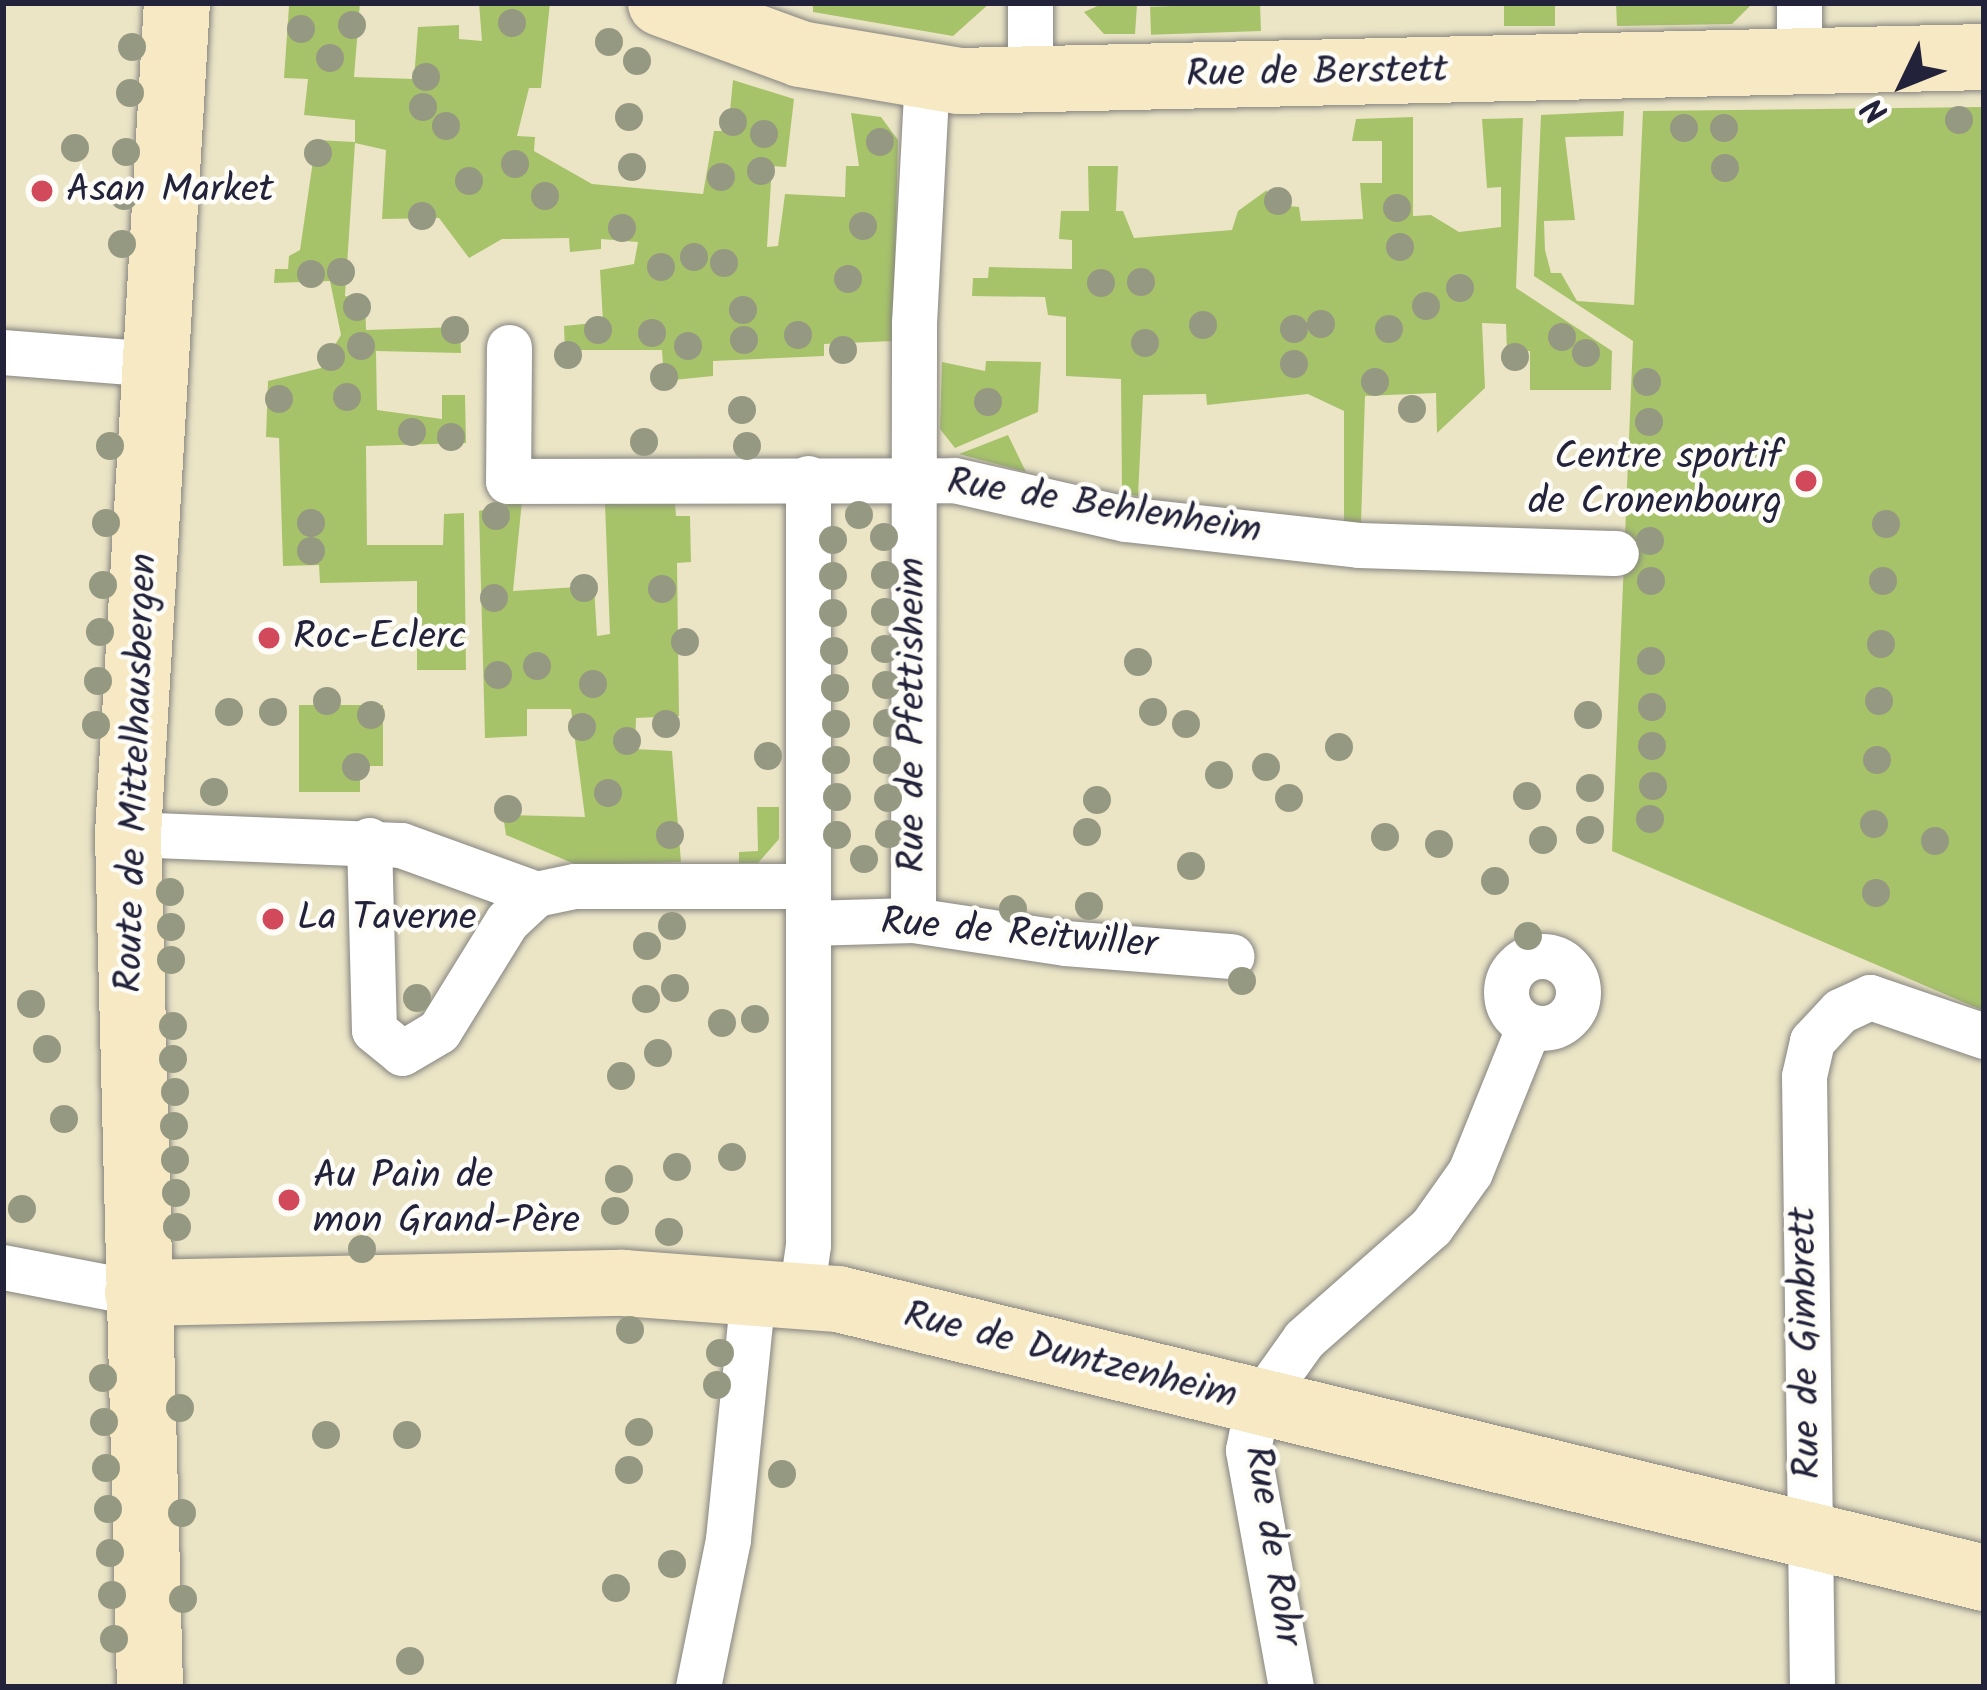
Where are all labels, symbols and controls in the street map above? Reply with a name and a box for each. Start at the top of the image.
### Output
north arrow [1843,24,1963,144]
street label: Rue de Berstett [1186,48,1448,100]
text: N [1850,83,1903,135]
place label: Asan Market [66,168,274,214]
marker: Asan Market [29,178,55,204]
place label: Centre sportif de Cronenbourg [1528,436,1782,527]
street label: Rue de Behlenheim [944,460,1264,556]
marker: Centre sportif de Cronenbourg [1793,468,1819,494]
street label: Route de Mittelhausbergen [107,552,169,994]
street label: Rue de Pfettisheim [891,557,937,873]
place label: Roc-Eclerc [293,615,466,661]
marker: Roc-Eclerc [256,625,282,651]
place label: La Taverne [297,896,477,942]
street label: Rue de Reitwiller [879,900,1159,970]
marker: La Taverne [260,906,286,932]
place label: Au Pain de mon Grand-Père [313,1155,580,1246]
marker: Au Pain de mon Grand-Père [276,1187,302,1213]
street label: Rue de Gimbrett [1781,1206,1833,1480]
street label: Rue de Duntzenheim [899,1293,1241,1421]
street label: Rue de Rohr [1232,1443,1310,1649]

